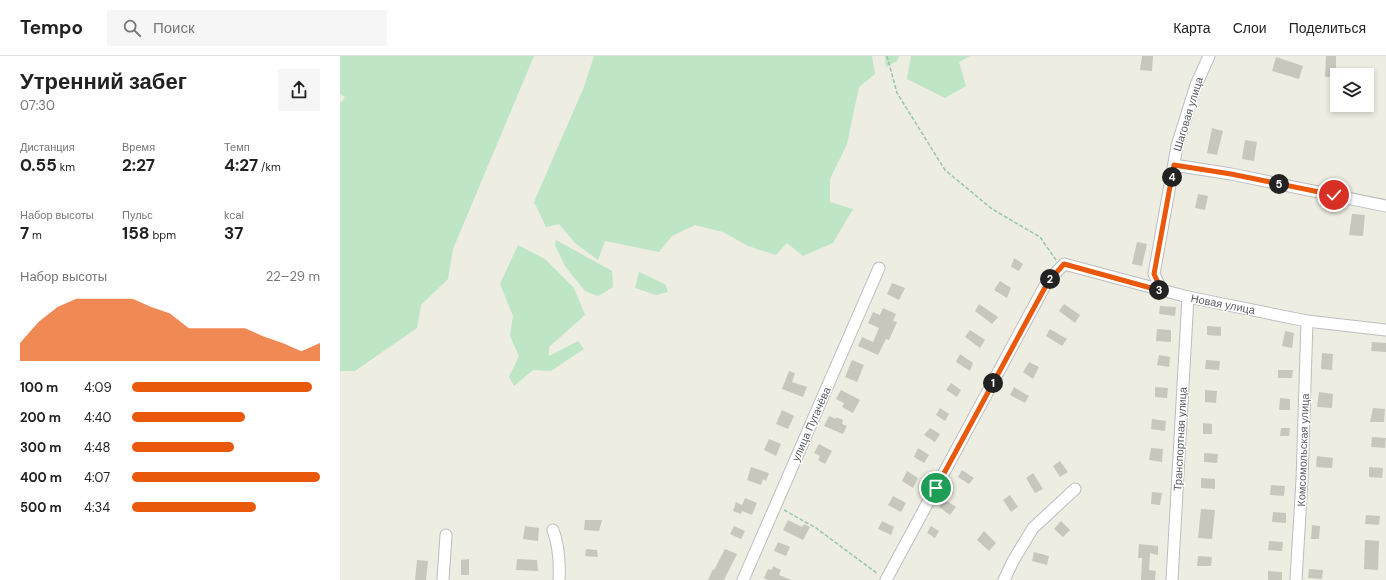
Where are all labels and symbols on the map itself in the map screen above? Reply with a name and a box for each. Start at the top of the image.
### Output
street label: Шаговая улица [1170,74,1206,153]
pin: 4 [1162,167,1182,187]
pin: 5 [1269,174,1289,194]
pin [1317,178,1351,212]
pin: 2 [1040,269,1060,289]
pin: 3 [1149,280,1169,300]
street label: Новая улица [1190,291,1257,317]
pin: 1 [983,373,1003,393]
street label: улица Пугачёва [788,384,834,463]
street label: Транспортная улица [1170,386,1190,491]
street label: Комсомольская улица [1294,392,1312,507]
pin [919,471,953,505]

